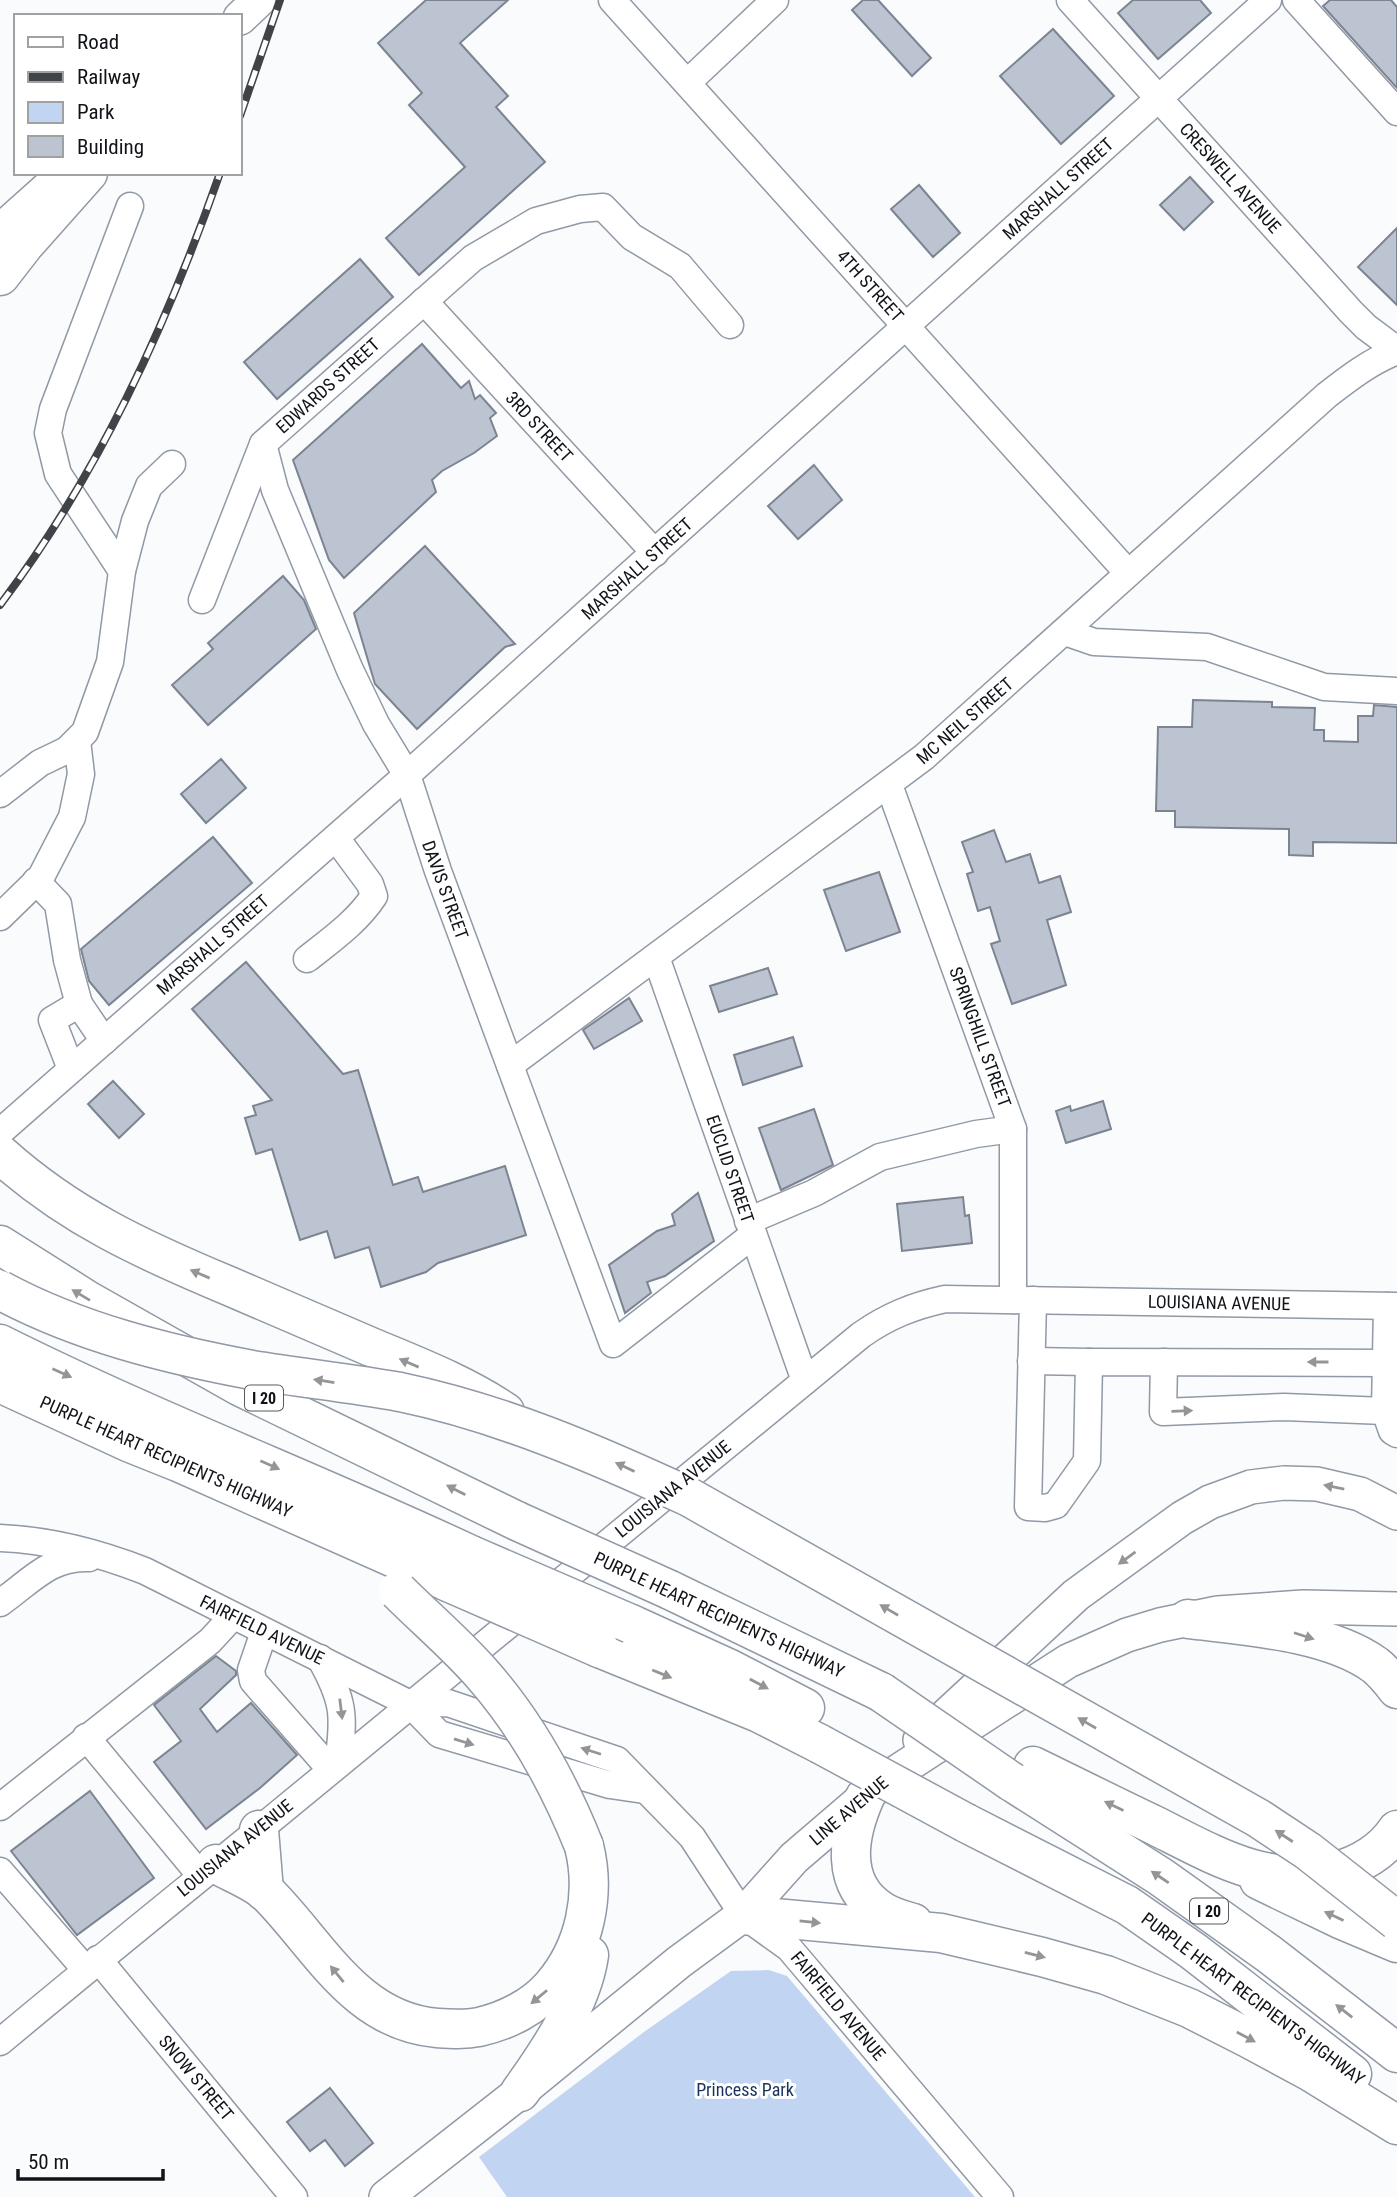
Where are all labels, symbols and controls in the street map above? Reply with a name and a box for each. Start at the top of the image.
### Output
legend [14,14,242,175]
text: Road [77,30,119,54]
text: Railway [77,65,140,89]
text: Park [77,100,115,124]
street label: CRESWELL AVENUE [1175,118,1285,237]
street label: MARSHALL STREET [998,133,1117,244]
text: Building [77,135,144,159]
street label: 4TH STREET [833,245,908,326]
street label: EDWARDS STREET [272,334,384,438]
street label: 3RD STREET [501,387,577,466]
street label: MARSHALL STREET [577,513,696,624]
street label: MC NEIL STREET [912,673,1017,768]
street label: DAVIS STREET [418,838,473,942]
street label: MARSHALL STREET [152,890,273,999]
street label: SPRINGHILL STREET [945,964,1016,1110]
street label: EUCLID STREET [702,1112,759,1225]
one-way arrow [189,1268,210,1279]
one-way arrow [71,1289,90,1302]
street label: LOUISIANA AVENUE [1148,1291,1290,1314]
one-way arrow [1307,1356,1329,1368]
one-way arrow [399,1357,419,1369]
one-way arrow [51,1368,72,1379]
one-way arrow [313,1375,335,1386]
road number: I 20 [245,1386,283,1410]
street label: PURPLE HEART RECIPIENTS HIGHWAY [37,1391,296,1522]
one-way arrow [1171,1405,1193,1417]
street label: LOUISIANA AVENUE [611,1436,735,1542]
one-way arrow [260,1459,280,1471]
one-way arrow [614,1461,635,1472]
one-way arrow [1323,1482,1345,1493]
one-way arrow [446,1484,466,1495]
street label: PURPLE HEART RECIPIENTS HIGHWAY [591,1547,848,1682]
one-way arrow [1118,1550,1136,1564]
street label: FAIRFIELD AVENUE [197,1590,328,1669]
one-way arrow [880,1604,899,1616]
one-way arrow [1293,1631,1314,1642]
one-way arrow [652,1668,673,1679]
one-way arrow [749,1678,769,1690]
one-way arrow [335,1698,346,1720]
one-way arrow [1077,1717,1097,1729]
one-way arrow [454,1737,475,1747]
one-way arrow [581,1745,602,1756]
street label: LINE AVENUE [805,1772,892,1850]
street label: LOUISIANA AVENUE [173,1795,297,1901]
one-way arrow [1104,1800,1124,1811]
one-way arrow [1275,1829,1294,1842]
one-way arrow [1150,1870,1170,1883]
road number: I 20 [1190,1898,1228,1924]
street label: PURPLE HEART RECIPIENTS HIGHWAY [1138,1908,1369,2090]
one-way arrow [1324,1910,1344,1922]
one-way arrow [800,1917,822,1928]
street label: FAIRFIELD AVENUE [787,1947,890,2064]
one-way arrow [1024,1950,1046,1961]
one-way arrow [330,1966,345,1983]
one-way arrow [531,1989,548,2004]
one-way arrow [1335,2003,1353,2018]
street label: SNOW STREET [155,2031,238,2125]
one-way arrow [1236,2032,1256,2043]
park label: Princess Park [696,2079,794,2100]
scale bar [18,2138,163,2182]
text: 50 m [28,2150,69,2174]

